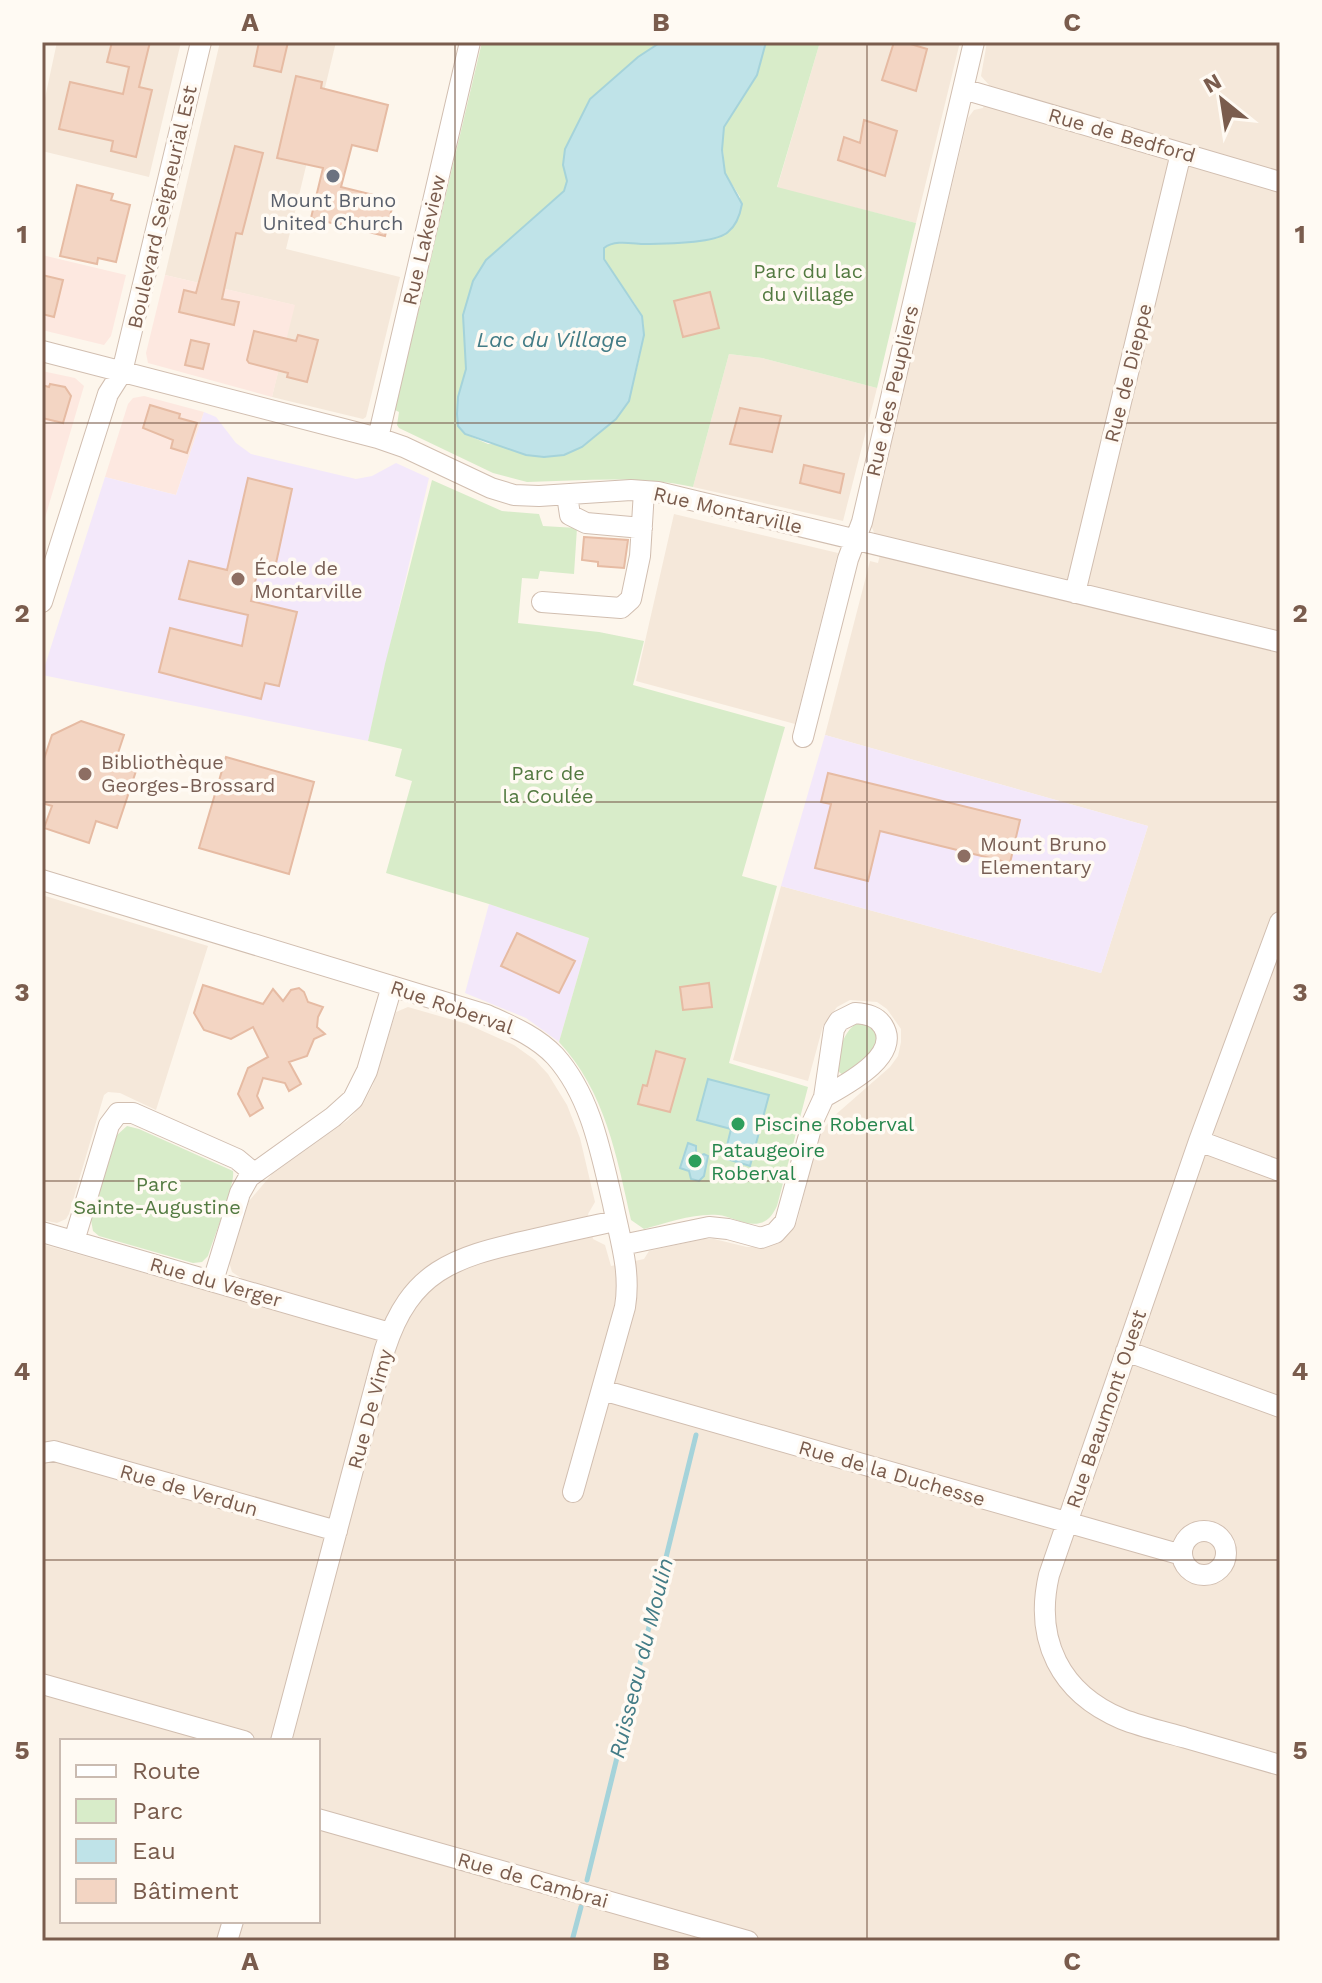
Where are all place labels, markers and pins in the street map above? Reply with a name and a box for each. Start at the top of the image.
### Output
marker: Mount Bruno United Church [324,167,342,185]
place label: Mount Bruno United Church [263,188,403,235]
place label: École de Montarville [254,556,363,603]
marker: École de Montarville [229,570,247,588]
place label: Bibliothèque Georges-Brossard [101,750,275,797]
marker: Bibliothèque Georges-Brossard [76,765,94,783]
place label: Mount Bruno Elementary [980,832,1107,879]
marker: Mount Bruno Elementary [955,847,973,865]
place label: Piscine Roberval [754,1112,914,1136]
marker: Piscine Roberval [729,1115,747,1133]
place label: Pataugeoire Roberval [711,1138,825,1185]
marker: Pataugeoire Roberval [686,1152,704,1170]

